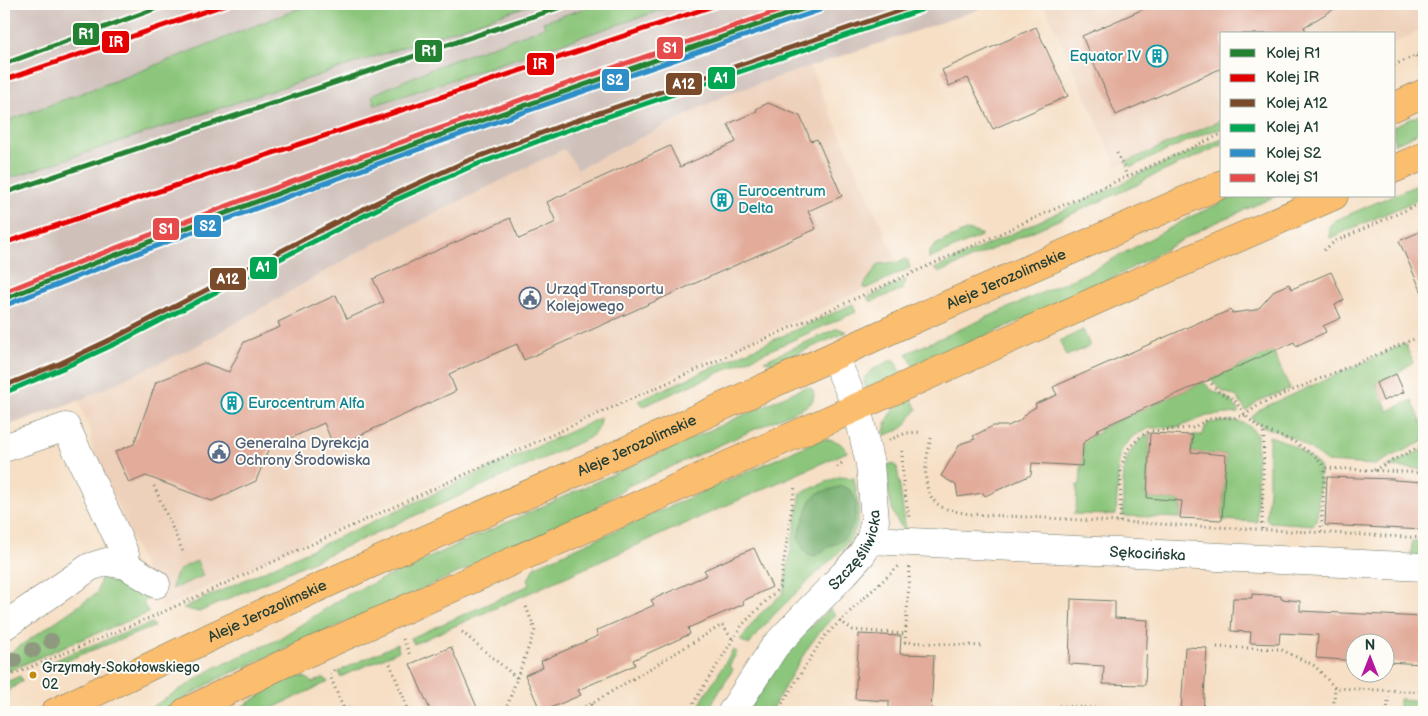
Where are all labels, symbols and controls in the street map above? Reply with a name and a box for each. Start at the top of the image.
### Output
line badge: R1 [72,22,100,46]
text: R1 [78,26,94,43]
line badge: IR [101,30,130,54]
legend [1220,32,1396,198]
text: IR [109,34,124,51]
line badge: S1 [656,36,684,60]
line badge: R1 [414,39,443,63]
text: S1 [663,40,677,57]
text: R1 [421,43,437,60]
building icon: Equator IV [1145,44,1169,68]
text: Kolej R1 [1266,44,1320,63]
place label: Equator IV [1069,47,1142,66]
line badge: IR [526,52,555,76]
text: IR [533,56,548,73]
line badge: A1 [707,66,736,90]
line badge: S2 [601,68,630,92]
text: Kolej IR [1266,68,1319,87]
text: A1 [713,70,728,87]
text: S2 [607,72,624,89]
line badge: A12 [665,72,703,96]
text: A12 [672,76,696,93]
text: Kolej A12 [1266,94,1328,113]
text: Kolej A1 [1266,118,1319,137]
text: Kolej S2 [1266,144,1322,163]
text: Kolej S1 [1266,168,1318,187]
place label: Eurocentrum Delta [738,182,826,218]
building icon: Eurocentrum Delta [710,188,734,212]
line badge: S2 [193,214,222,238]
line badge: S1 [152,217,180,241]
text: S2 [200,218,217,235]
text: S1 [159,221,173,238]
street label: Aleje Jerozolimskie [943,245,1069,314]
line badge: A1 [249,256,278,280]
text: A1 [255,259,270,276]
line badge: A12 [209,267,247,291]
text: A12 [216,271,240,288]
place label: Urząd Transportu Kolejowego [546,280,664,316]
public building icon: Urząd Transportu Kolejowego [518,286,542,310]
building icon: Eurocentrum Alfa [220,391,244,415]
place label: Eurocentrum Alfa [248,394,365,413]
street label: Aleje Jerozolimskie [574,411,700,481]
place label: Generalna Dyrekcja Ochrony Środowiska [235,434,370,470]
public building icon: Generalna Dyrekcja Ochrony Środowiska [207,440,231,464]
street label: Szczęśliwicka [825,509,885,594]
street label: Sękocińska [1109,543,1186,565]
street label: Aleje Jerozolimskie [205,576,330,647]
north arrow [1346,634,1396,684]
text: N [1365,637,1375,654]
place label: Grzymały-Sokołowskiego 02 [42,659,200,693]
marker: Grzymały-Sokołowskiego 02 [28,670,38,680]

